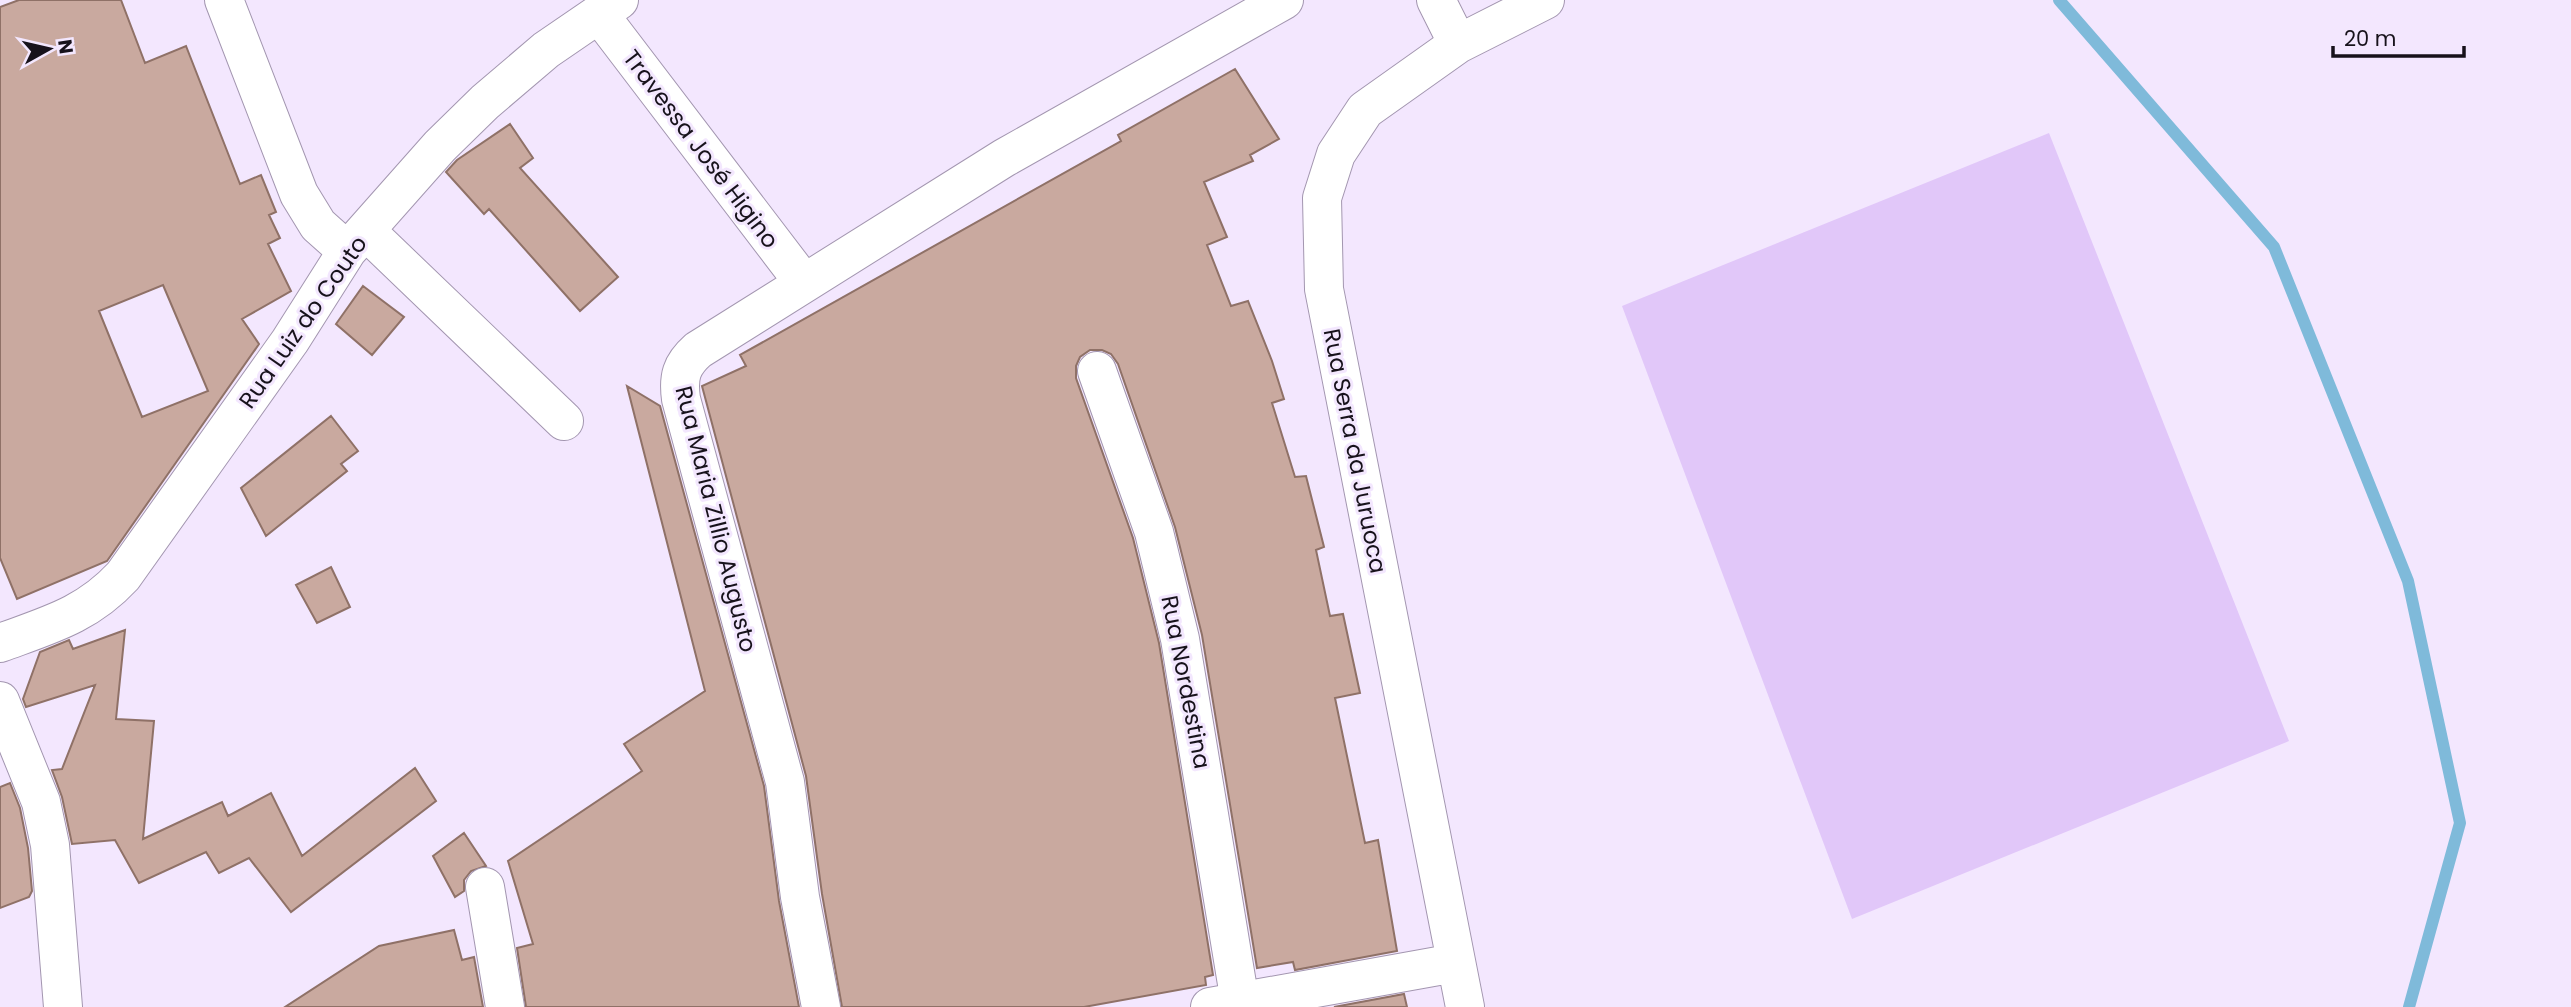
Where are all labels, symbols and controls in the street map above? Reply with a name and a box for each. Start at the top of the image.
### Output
north arrow [14,14,84,84]
scale bar [2333,14,2464,58]
text: 20 m [2344,24,2397,53]
text: N [51,38,80,56]
street label: Travessa José Higino [616,43,786,255]
street label: Rua Luiz do Couto [231,229,375,415]
street label: Rua Serra da Juruoca [1316,326,1394,576]
street label: Rua Maria Zillio Augusto [667,383,765,655]
street label: Rua Nordestina [1154,593,1218,771]

